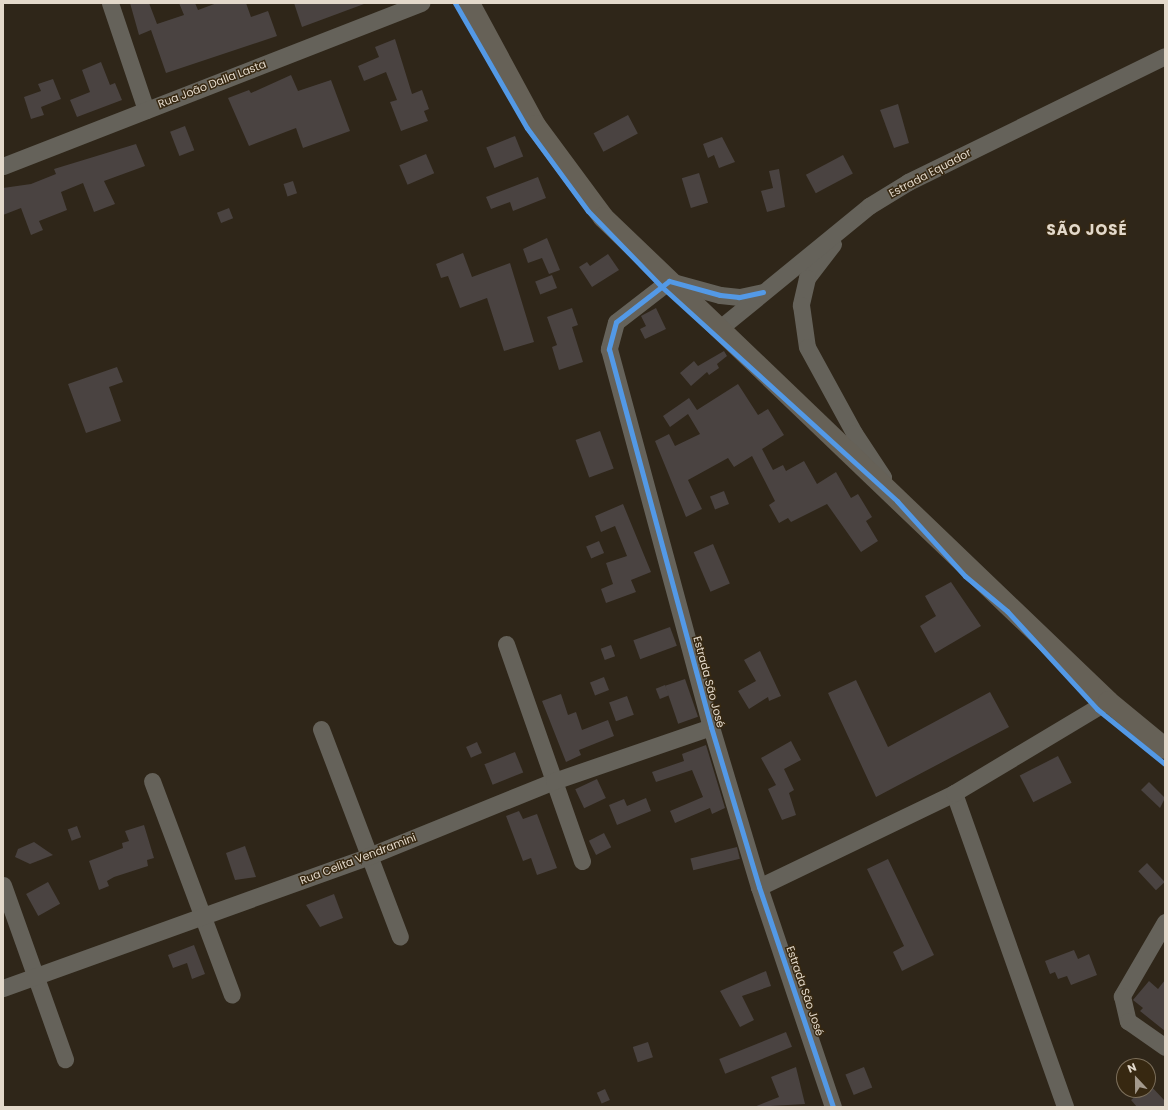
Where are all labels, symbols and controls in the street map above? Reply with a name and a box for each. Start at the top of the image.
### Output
street label: Rua João Dalla Lasta [156,57,268,111]
street label: Estrada Equador [887,146,973,200]
district label: SÃO JOSÉ [1046,221,1128,239]
street label: Estrada São José [690,635,728,729]
street label: Rua Celita Vendramini [298,831,418,887]
street label: Estrada São José [783,944,827,1038]
north arrow [1116,1058,1156,1098]
text: N [1125,1059,1139,1077]

